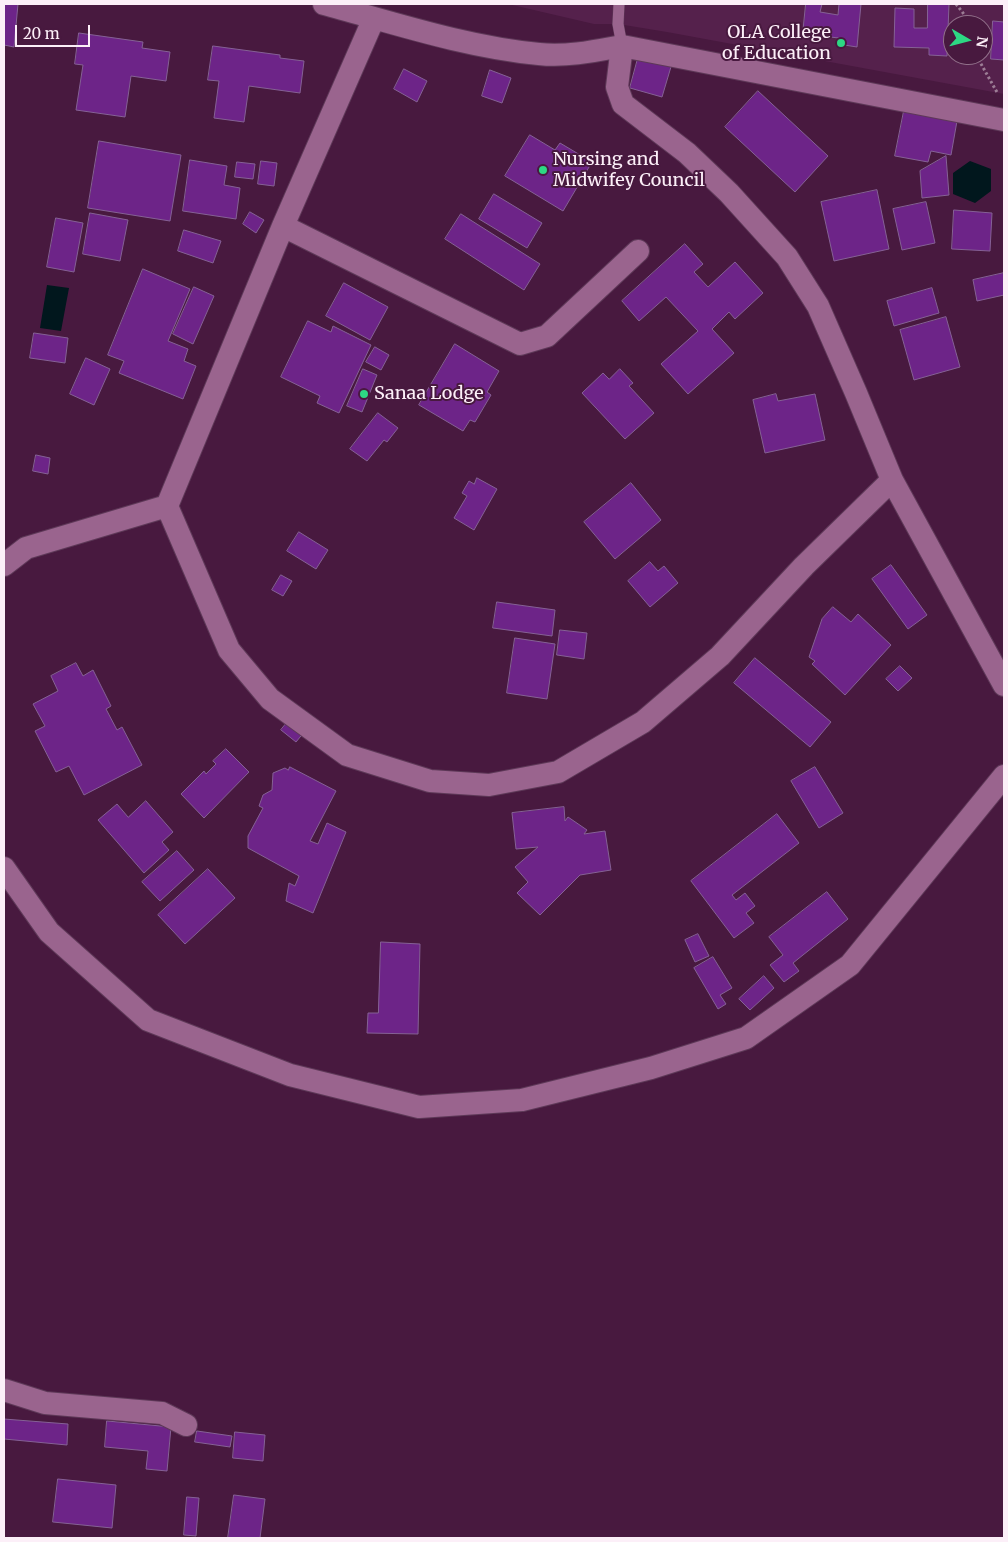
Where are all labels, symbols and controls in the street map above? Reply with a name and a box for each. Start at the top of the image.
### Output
scale bar [18,15,92,47]
north arrow [943,15,993,65]
place label: OLA College of Education [722,22,831,64]
text: 20 m [23,24,60,43]
text: N [972,35,992,49]
marker: OLA College of Education [835,37,847,49]
place label: Nursing and Midwifey Council [553,149,705,192]
marker: Nursing and Midwifey Council [537,164,549,176]
place label: Sanaa Lodge [374,383,484,405]
marker: Sanaa Lodge [358,388,370,400]

